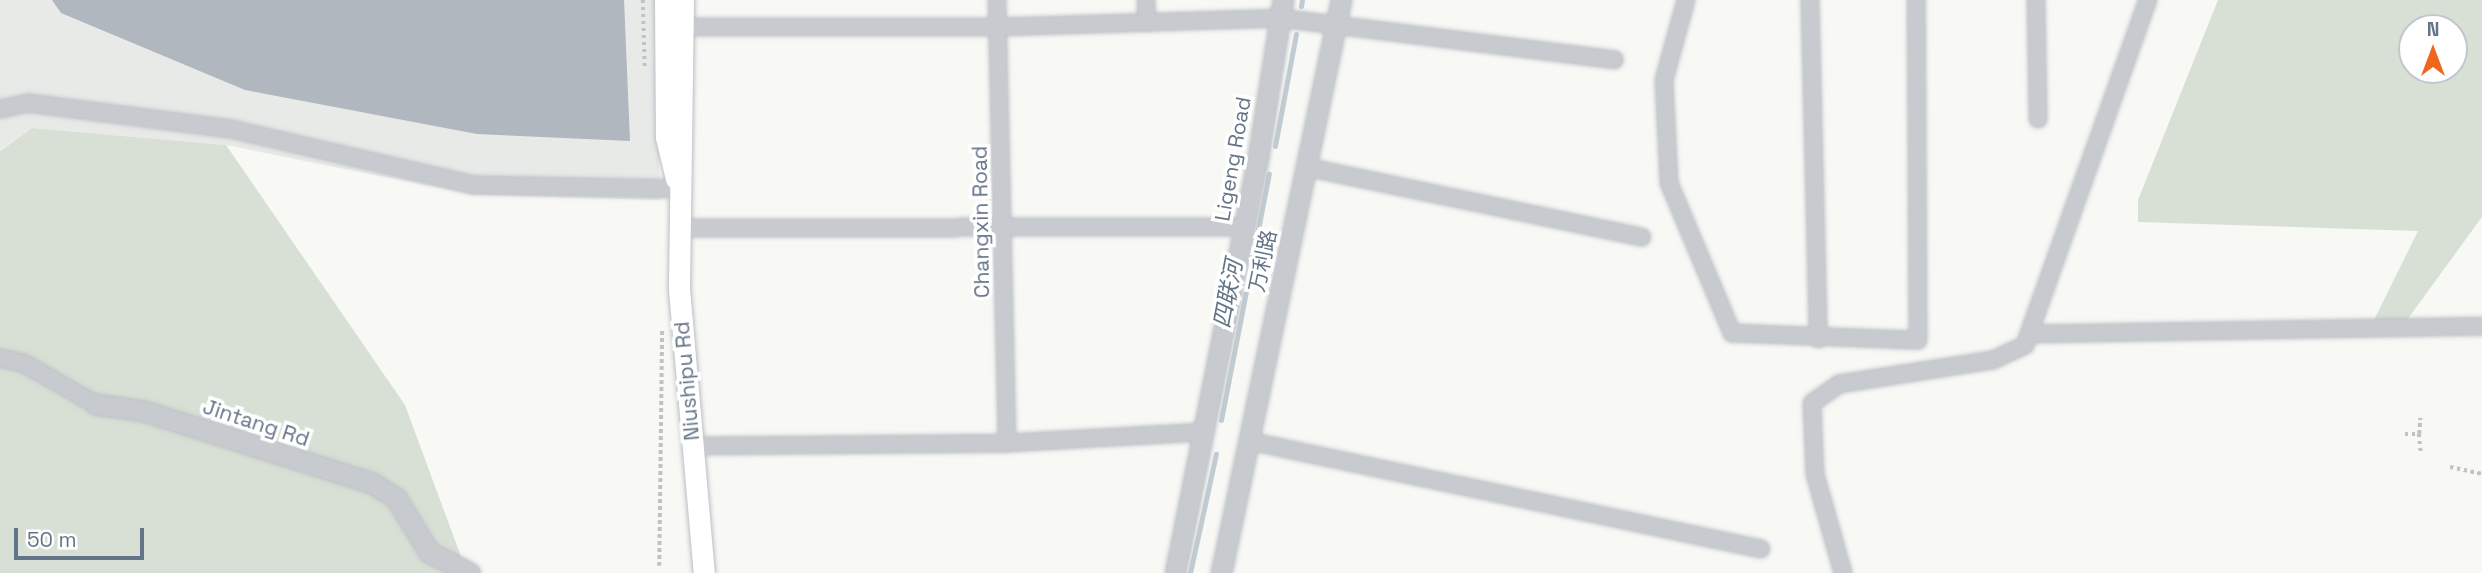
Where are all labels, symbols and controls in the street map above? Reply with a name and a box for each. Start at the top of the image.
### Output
north arrow [2398,14,2468,84]
text: N [2427,17,2439,42]
street label: Ligeng Road [1210,95,1256,223]
street label: Changxin Road [967,146,995,298]
street label: 万利路 [1244,228,1282,294]
water label: 四联河 [1208,258,1248,330]
street label: Niushipu Rd [669,320,705,442]
street label: Jintang Rd [200,394,312,452]
scale bar [18,514,147,558]
text: 50 m [27,526,77,553]

